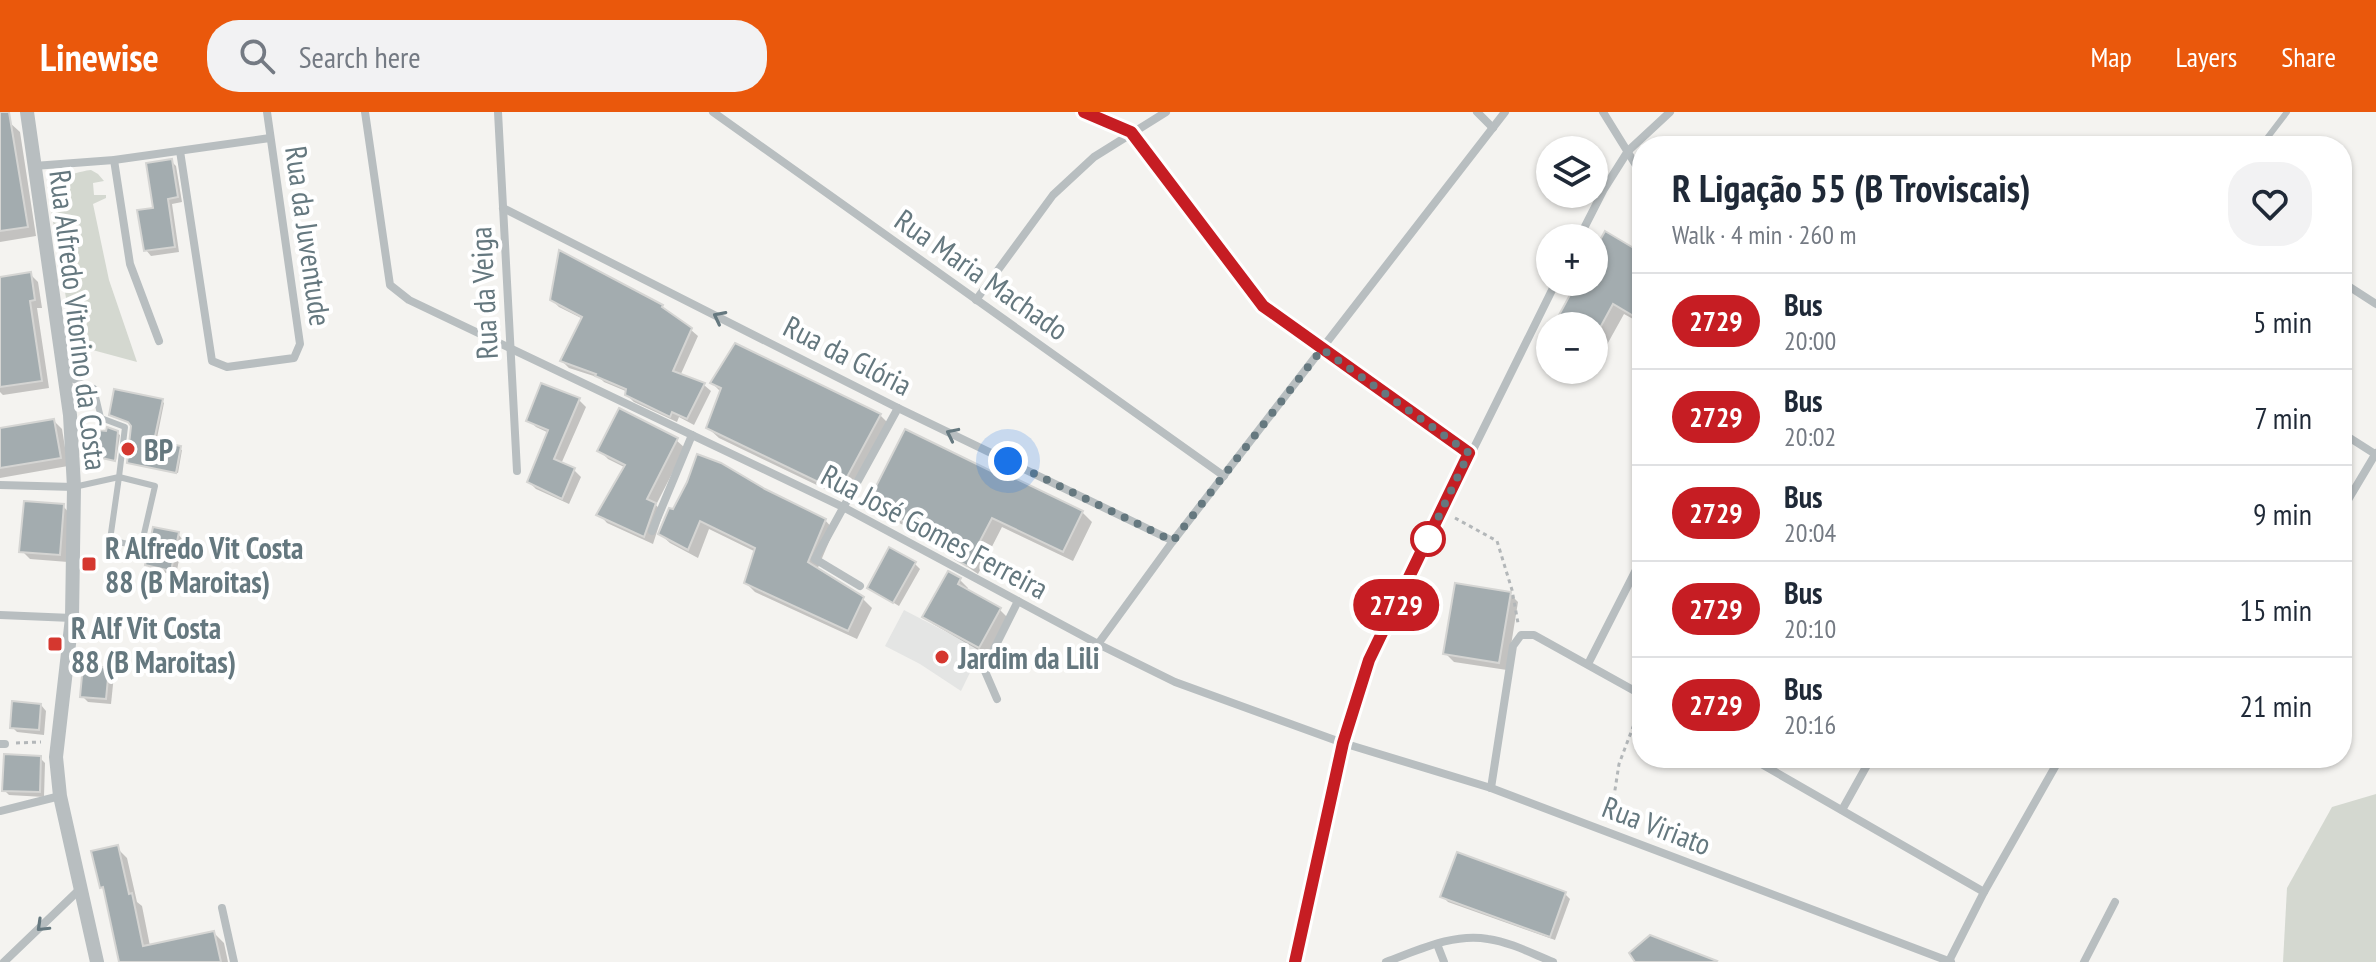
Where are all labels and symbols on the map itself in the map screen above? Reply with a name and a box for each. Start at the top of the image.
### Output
street label: Rua da Juventude [277,144,341,328]
street label: Rua Alfredo Vitorino da Costa [41,168,117,472]
street label: Rua Maria Machado [888,200,1076,348]
street label: Rua da Veiga [460,226,506,360]
street label: Rua da Glória [777,306,919,404]
one-way arrow [713,312,728,327]
one-way arrow [945,428,960,444]
place label: BP [144,430,173,469]
marker: BP [119,440,137,458]
your location [988,441,1028,481]
street label: Rua José Gomes Ferreira [815,455,1055,607]
unlabelled marker [1411,522,1445,556]
place label: R Alfredo Vit Costa 88 (B Maroitas) [105,528,303,601]
marker: R Alfredo Vit Costa 88 (B Maroitas) [80,555,98,573]
line badge: 2729 [1340,579,1452,631]
place label: R Alf Vit Costa 88 (B Maroitas) [71,608,236,681]
marker: R Alf Vit Costa 88 (B Maroitas) [46,635,64,653]
place label: Jardim da Lili [957,638,1099,677]
marker: Jardim da Lili [933,648,951,666]
street label: Rua Viriato [1597,787,1717,863]
one-way arrow [37,916,51,931]

